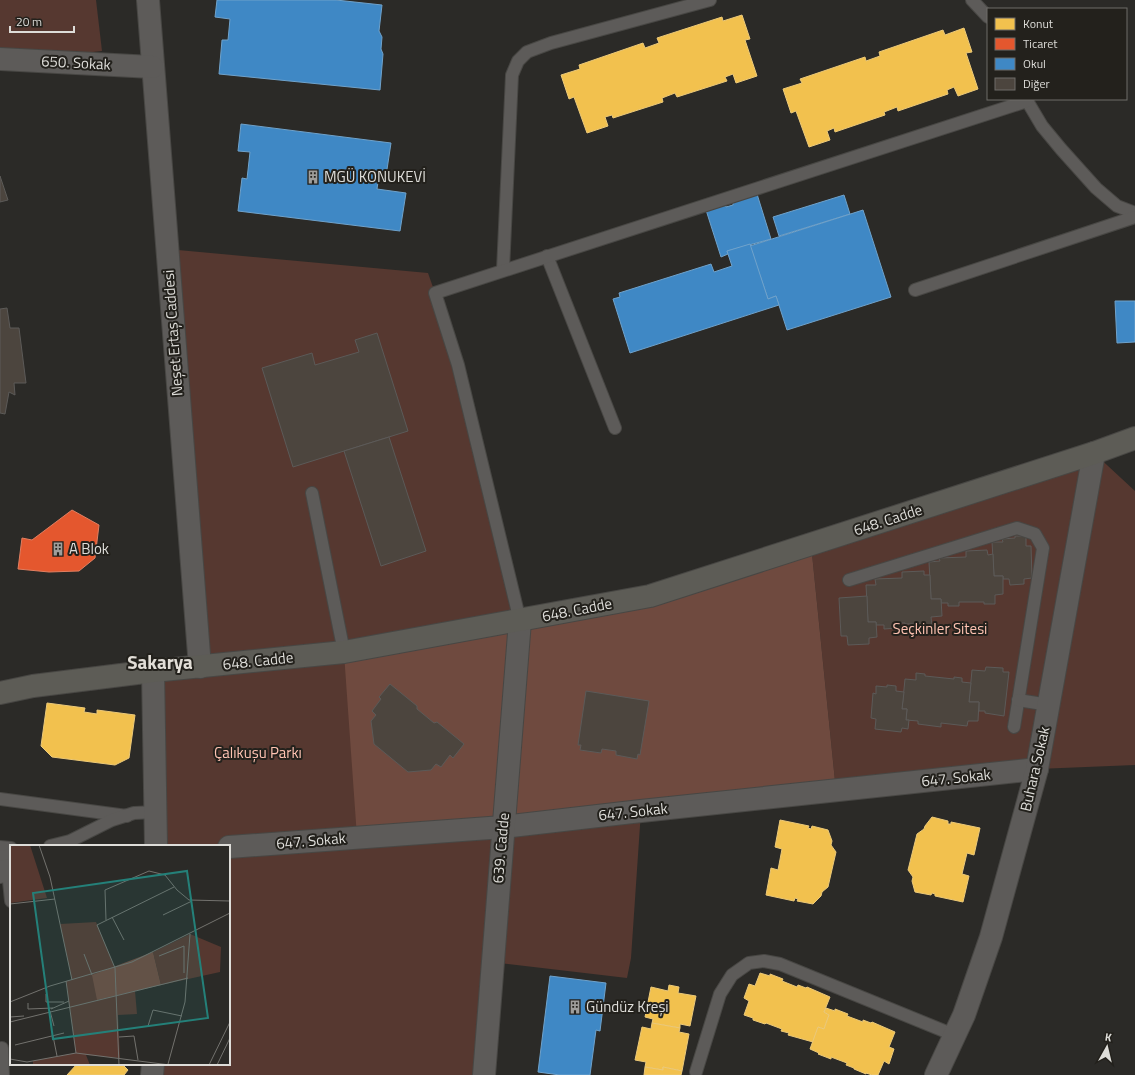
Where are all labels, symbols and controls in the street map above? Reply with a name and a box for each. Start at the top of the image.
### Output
scale bar [10,8,74,34]
legend [987,8,1127,100]
text: 20 m [16,12,42,31]
text: Konut [1023,14,1054,33]
text: Ticaret [1023,34,1058,53]
street label: 650. Sokak [41,49,111,76]
text: Okul [1023,54,1046,73]
text: Diğer [1023,74,1050,93]
place label: MGÜ KONUKEVİ [324,165,426,188]
building icon: MGÜ KONUKEVİ [305,169,321,185]
street label: Neşet Ertaş Caddesi [157,269,188,397]
street label: 648. Cadde [851,498,925,541]
place label: A Blok [69,537,109,560]
building icon: A Blok [50,541,66,557]
street label: 648. Cadde [540,591,614,628]
park label: Seçkinler Sitesi [893,617,987,640]
street label: 648. Cadde [222,645,294,676]
district label: Sakarya [127,647,193,676]
street label: Buhara Sokak [1014,724,1055,814]
park label: Çalıkuşu Parkı [214,741,302,764]
street label: 647. Sokak [920,762,992,793]
street label: 647. Sokak [597,796,669,827]
street label: 639. Cadde [486,812,515,884]
street label: 647. Sokak [275,826,347,855]
inset map [10,845,230,1065]
place label: Gündüz Kreşi [586,995,669,1018]
building icon: Gündüz Kreşi [567,999,583,1015]
north arrow [1087,1027,1127,1067]
text: K [1104,1029,1113,1046]

